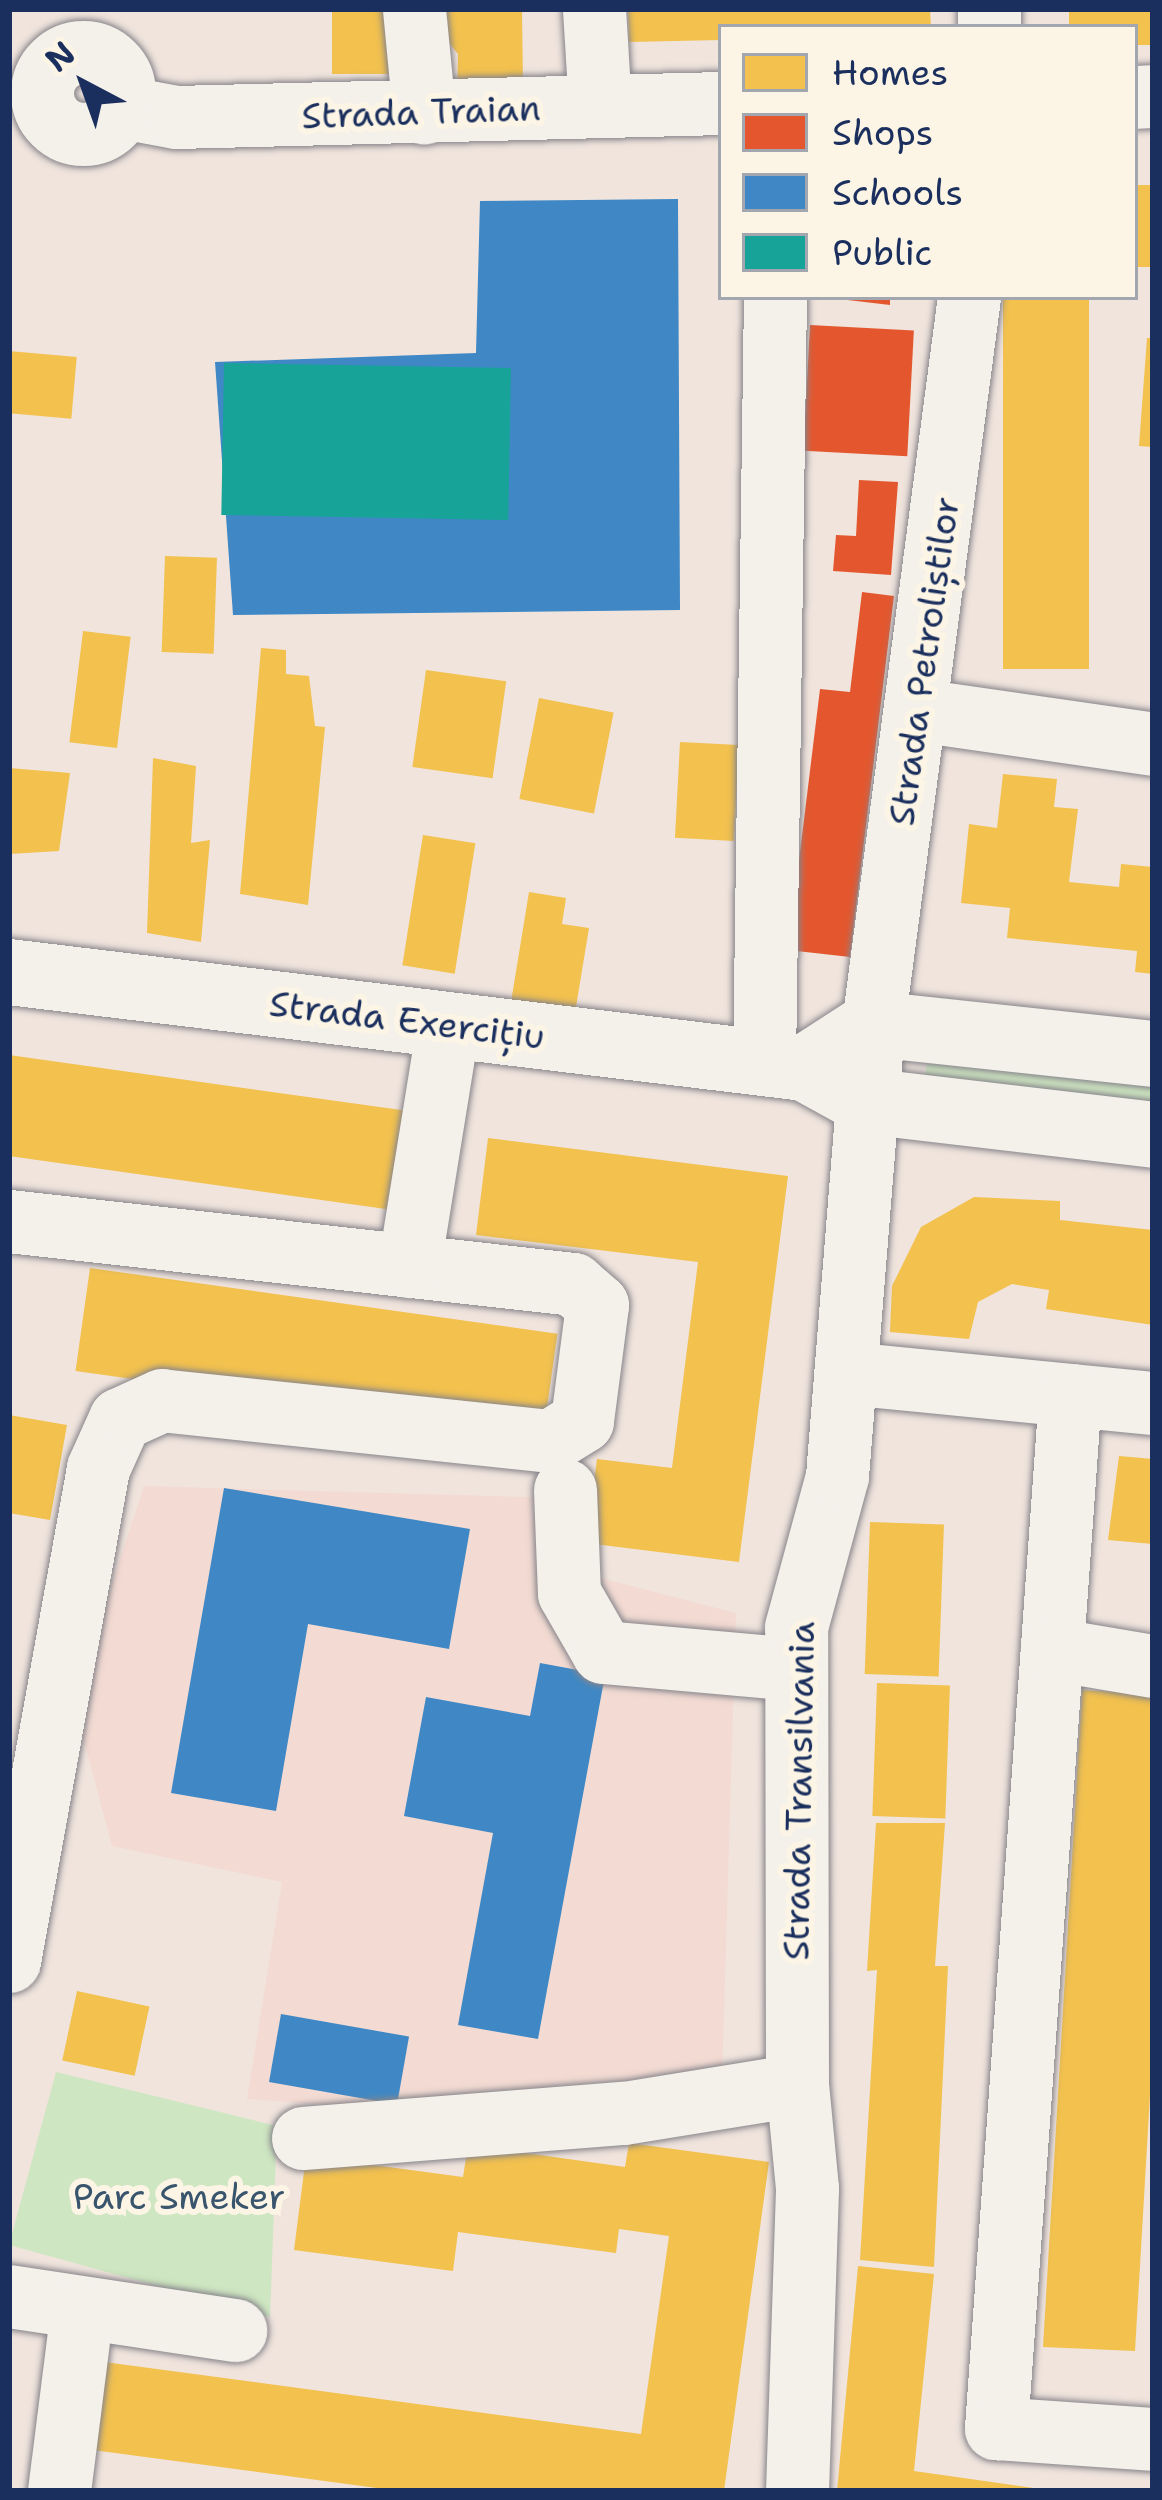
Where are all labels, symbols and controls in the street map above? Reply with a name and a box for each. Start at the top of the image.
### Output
north arrow [24,24,144,144]
legend [718,24,1138,300]
text: N [35,31,85,82]
text: Homes [832,48,948,97]
street label: Strada Traian [301,86,541,138]
text: Shops [832,108,933,157]
text: Schools [832,168,963,217]
text: Public [832,228,932,277]
street label: Strada Petroliștilor [880,494,968,828]
street label: Strada Exercițiu [267,982,547,1058]
street label: Strada Transilvania [774,1621,824,1961]
park label: Parc Smeker [73,2175,285,2219]

